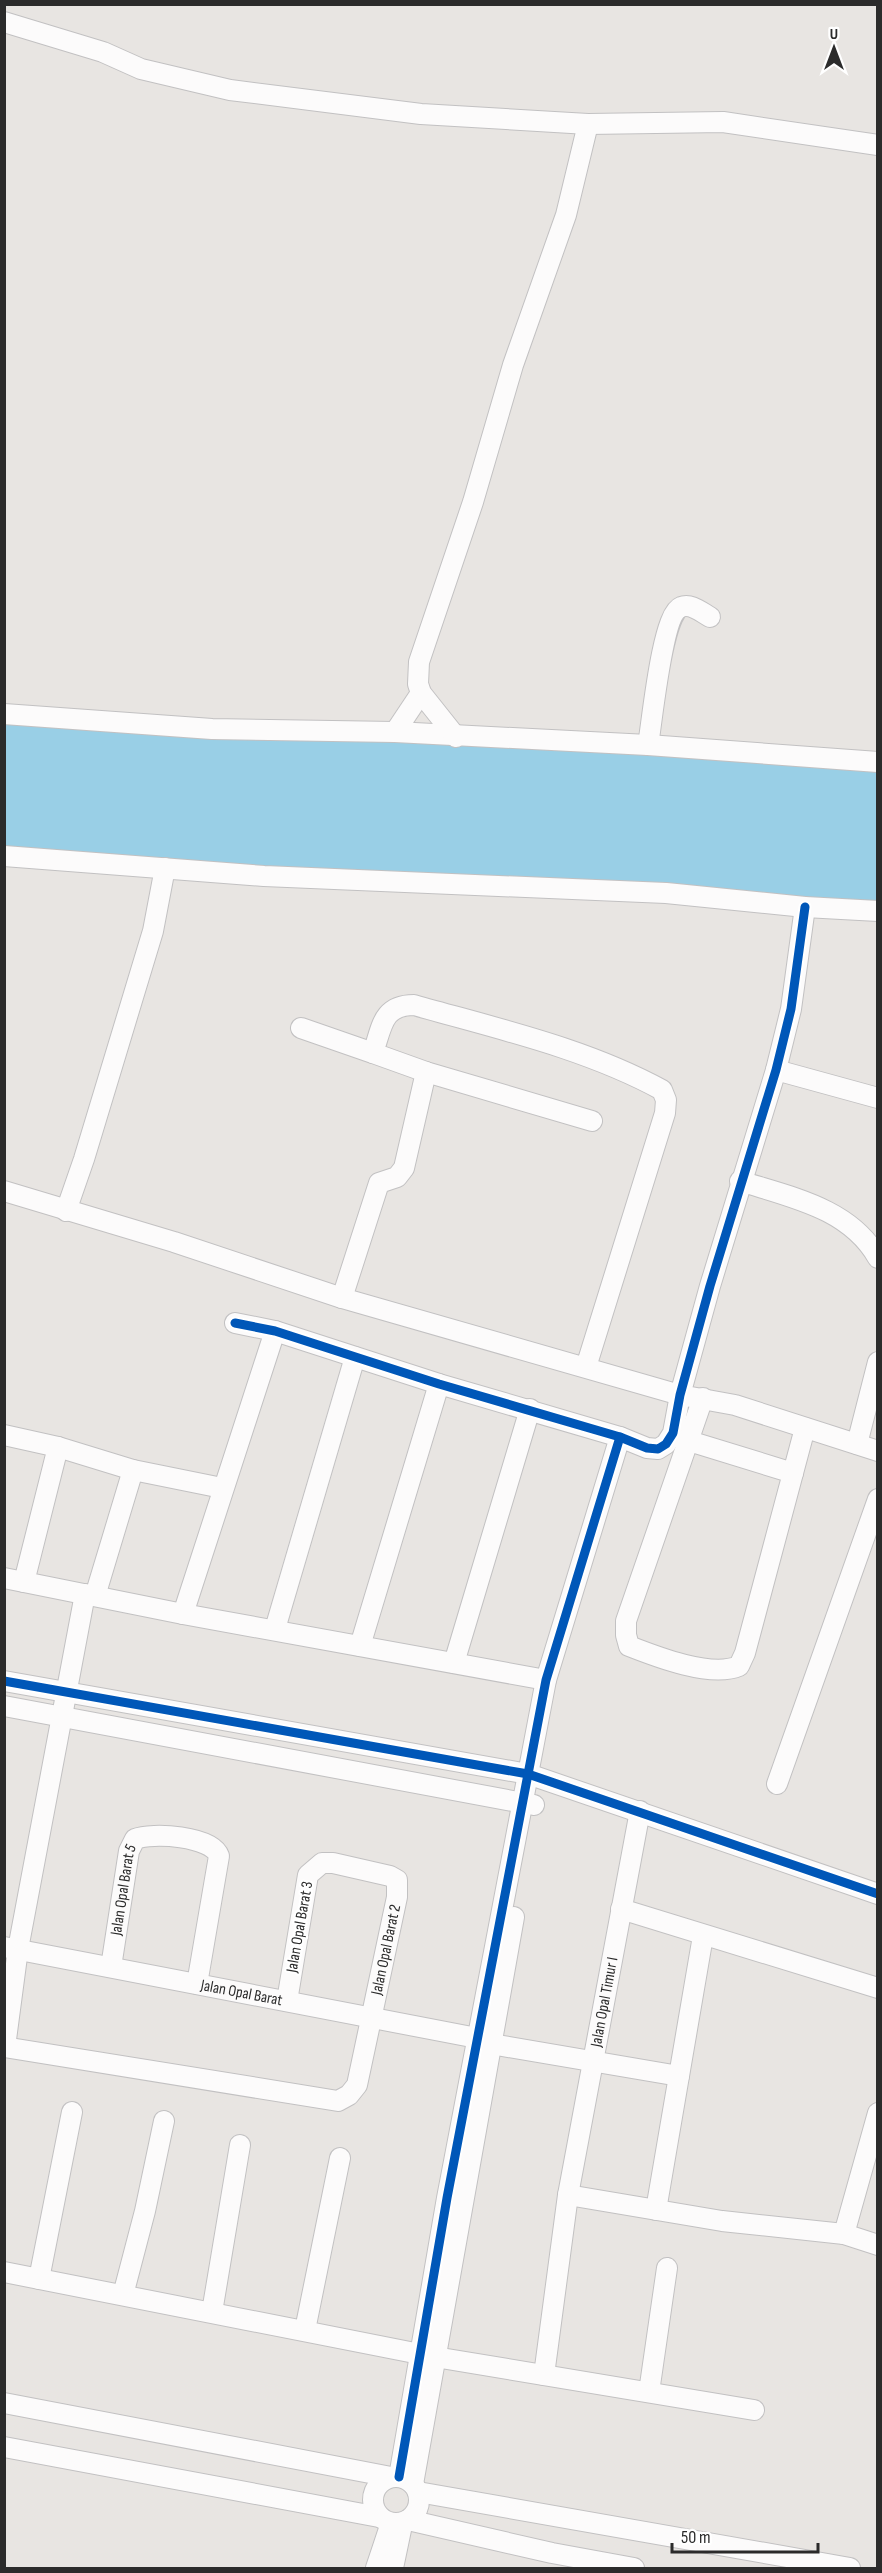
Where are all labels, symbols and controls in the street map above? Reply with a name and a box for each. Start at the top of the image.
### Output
north arrow [804,18,864,78]
text: U [830,25,838,44]
street label: Jalan Opal Barat 5 [106,1841,140,1938]
street label: Jalan Opal Barat 3 [282,1880,317,1975]
street label: Jalan Opal Barat 2 [367,1903,405,1998]
street label: Jalan Opal Timur I [586,1955,622,2049]
street label: Jalan Opal Barat [198,1975,284,2010]
scale bar [672,2516,818,2554]
text: 50 m [681,2527,711,2548]

